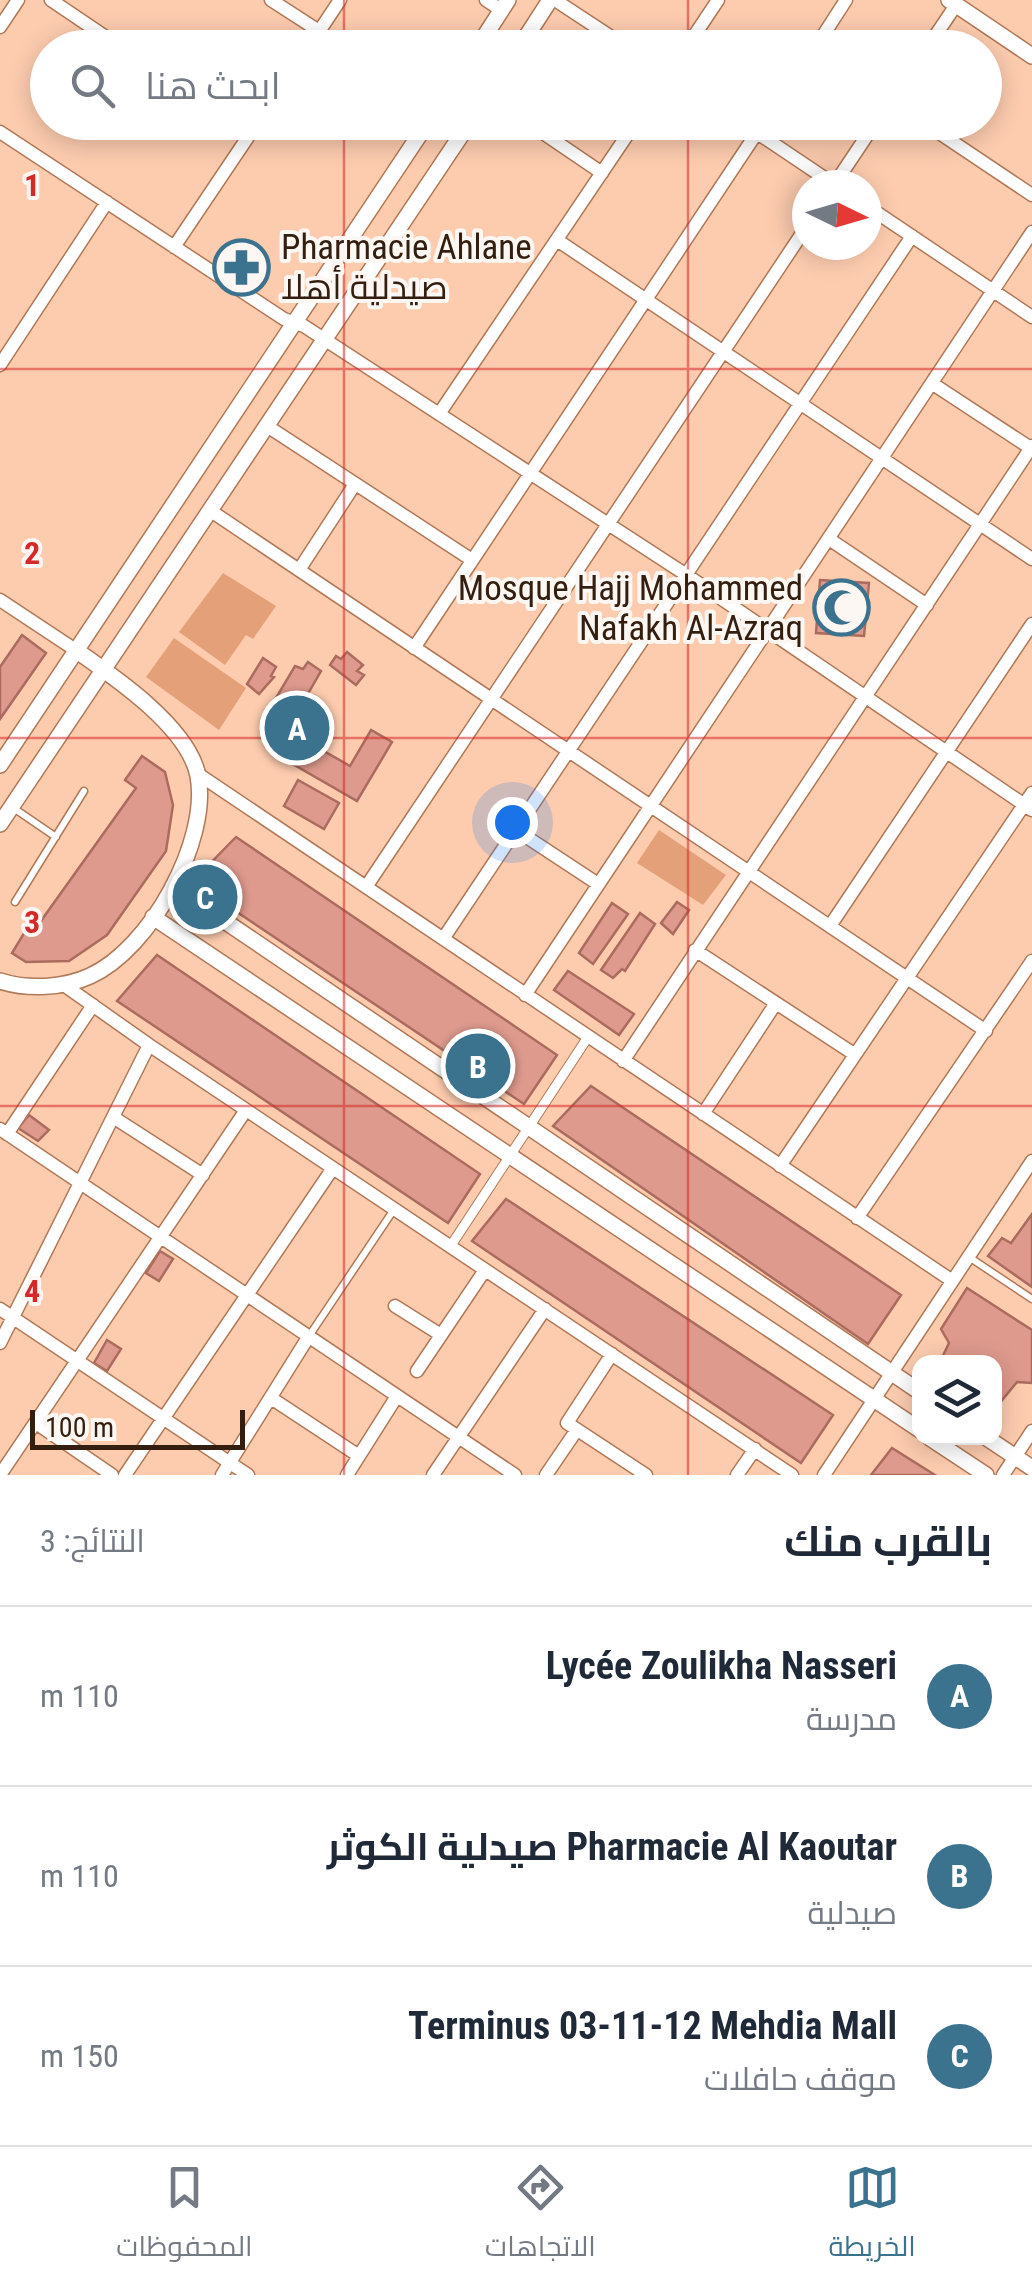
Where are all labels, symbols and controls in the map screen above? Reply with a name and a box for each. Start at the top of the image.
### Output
search box [30,30,1002,140]
icon: search [65,58,120,113]
text: ابحث هنا [145,64,281,108]
text: 1 [24,166,40,204]
north arrow [792,170,882,260]
place label: Pharmacie Ahlane صيدلية أهلا [281,227,532,308]
pharmacy icon: Pharmacie Ahlane صيدلية أهلا [212,237,272,297]
text: 2 [24,534,40,572]
place label: Mosque Hajj Mohammed Nafakh Al-Azraq [458,568,803,649]
mosque icon: Mosque Hajj Mohammed Nafakh Al-Azraq [812,578,872,638]
pin: A [264,690,330,766]
your location [487,797,538,848]
pin: C [172,860,238,934]
text: 3 [24,903,40,941]
pin: B [446,1028,510,1104]
text: 4 [24,1272,40,1310]
map controls [912,1355,1002,1445]
button: layers [912,1355,1002,1445]
scale bar [30,1405,245,1450]
text: 100 m [45,1411,114,1444]
text: بالقرب منك [784,1517,992,1566]
text: النتائج: 3 [40,1522,145,1560]
text: Lycée Zoulikha Nasseri [546,1644,897,1688]
text: 110 m [40,1677,119,1715]
text: A [950,1677,969,1715]
text: مدرسة [806,1700,897,1738]
text: Pharmacie Al Kaoutar صيدلية الكوثر [327,1825,897,1869]
text: 110 m [40,1857,119,1895]
text: B [951,1857,968,1895]
text: صيدلية [808,1894,897,1932]
text: Terminus 03-11-12 Mehdia Mall [408,2004,897,2048]
text: 150 m [40,2037,119,2075]
text: C [950,2037,969,2075]
text: موقف حافلات [704,2060,897,2098]
tab: المحفوظات [116,2160,253,2272]
tab: الاتجاهات [485,2160,596,2272]
tab: الخريطة [828,2160,916,2272]

